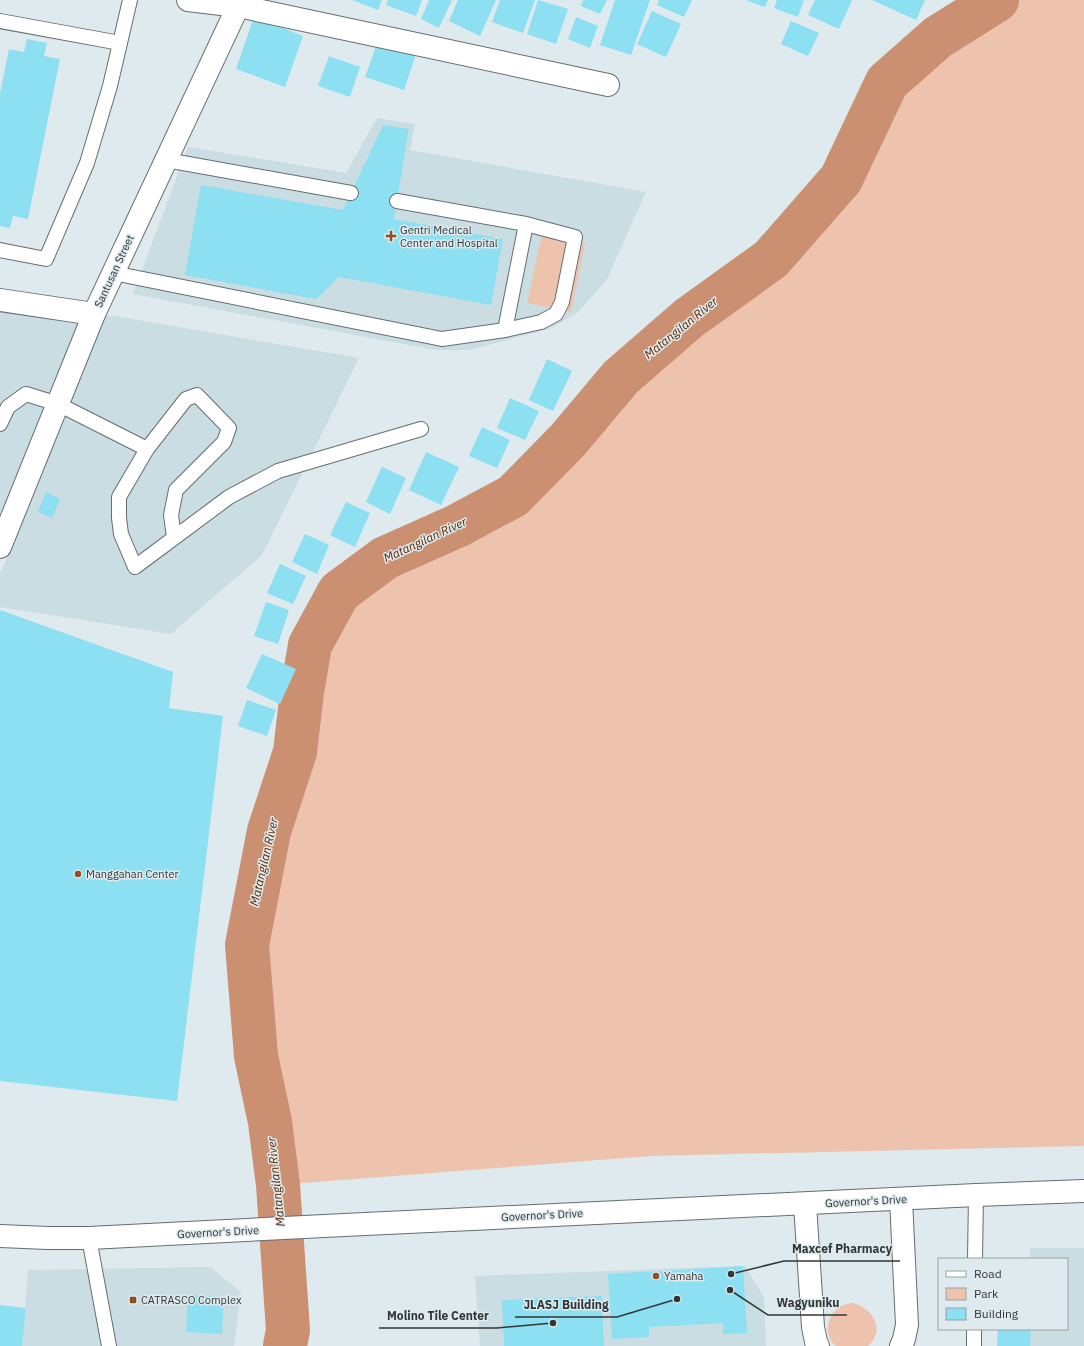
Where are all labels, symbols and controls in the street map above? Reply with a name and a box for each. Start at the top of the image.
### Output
place label: Gentri Medical Center and Hospital [400,223,498,250]
marker: Gentri Medical Center and Hospital [385,230,397,242]
street label: Santusan Street [91,232,137,310]
water label: Matangilan River [641,293,721,362]
water label: Matangilan River [381,513,469,565]
water label: Matangilan River [246,816,281,907]
place label: Manggahan Center [86,867,179,881]
marker: Manggahan Center [73,869,83,879]
water label: Matangilan River [263,1136,288,1228]
street label: Governor's Drive [825,1192,907,1210]
street label: Governor's Drive [501,1206,583,1224]
street label: Governor's Drive [177,1223,259,1241]
callout: Maxcef Pharmacy [784,1237,900,1261]
text: Maxcef Pharmacy [792,1241,893,1256]
legend [938,1258,1068,1330]
text: Road [974,1266,1002,1281]
place label: Yamaha [664,1269,704,1283]
marker: Yamaha [651,1271,661,1281]
text: Park [974,1286,999,1301]
callout: Wagyuniku [768,1291,847,1315]
place label: CATRASCO Complex [141,1293,242,1307]
callout: JLASJ Building [515,1293,617,1317]
marker: CATRASCO Complex [128,1295,138,1305]
text: Wagyuniku [777,1295,839,1310]
text: JLASJ Building [523,1297,609,1312]
callout: Molino Tile Center [379,1304,497,1328]
text: Building [974,1306,1019,1321]
text: Molino Tile Center [387,1308,489,1323]

